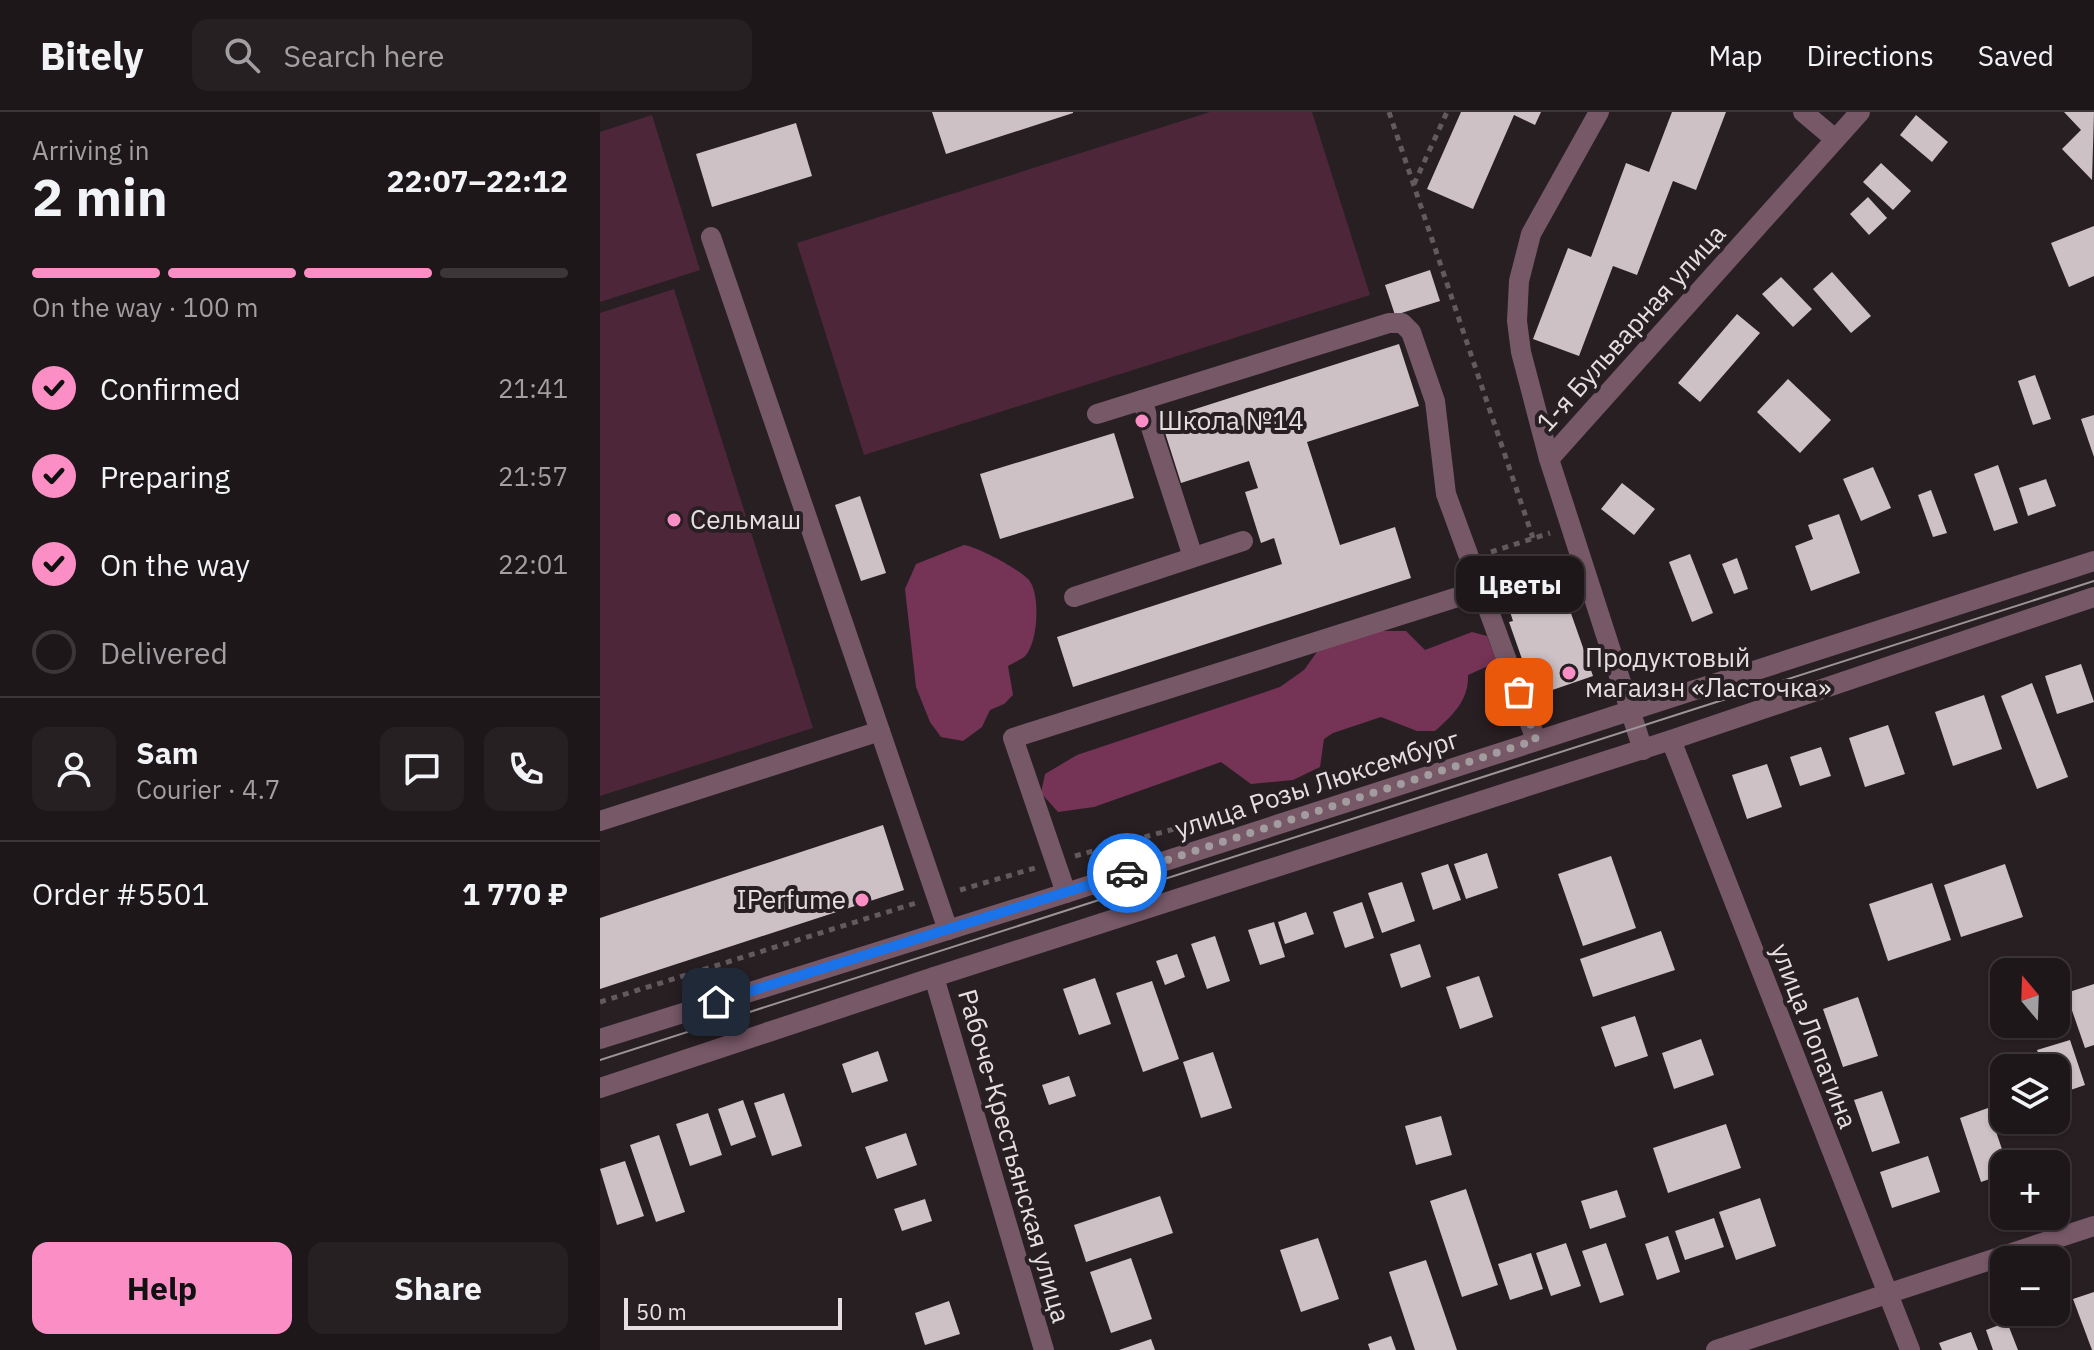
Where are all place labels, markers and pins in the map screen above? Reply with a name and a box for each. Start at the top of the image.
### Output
place label: Школа №14 [1158,403,1304,437]
marker: Школа №14 [1133,412,1151,430]
place label: Сельмаш [690,502,801,536]
marker: Сельмаш [665,511,683,529]
callout: Цветы [1455,556,1583,612]
place label: Продуктовый магаизн «Ласточка» [1585,640,1831,704]
pin [1485,658,1553,726]
marker: Продуктовый магаизн «Ласточка» [1560,664,1578,682]
place label: IPerfume [736,882,846,916]
marker: IPerfume [853,891,871,909]
pin [682,968,750,1036]

